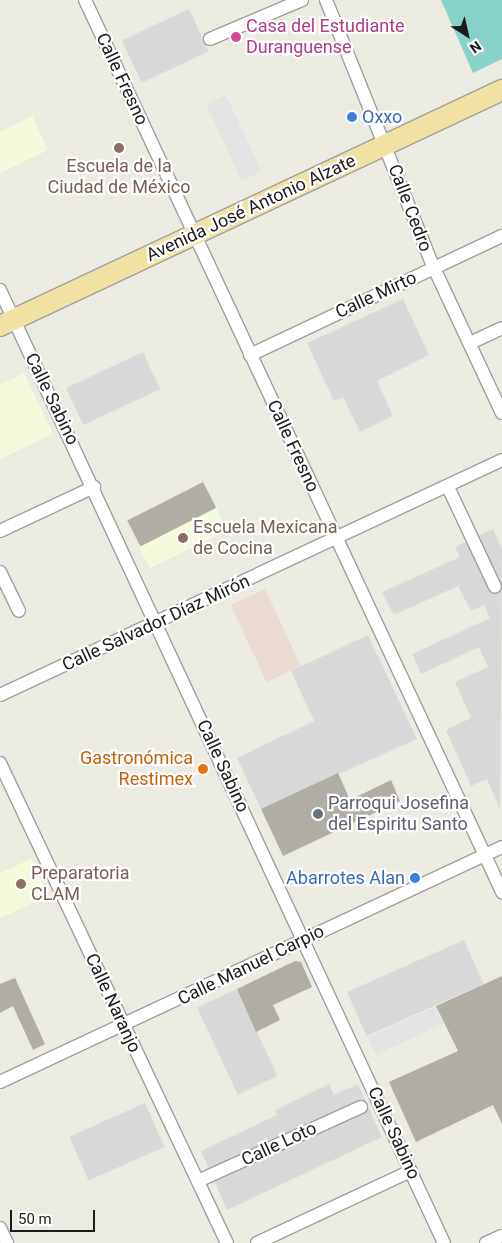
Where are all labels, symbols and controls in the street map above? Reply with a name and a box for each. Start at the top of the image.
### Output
north arrow [442,10,492,60]
place label: Casa del Estudiante Duranguense [246,16,405,58]
street label: Calle Fresno [91,30,153,128]
marker: Casa del Estudiante Duranguense [230,31,242,43]
text: N [467,38,484,57]
place label: Oxxo [362,106,402,128]
marker: Oxxo [346,111,358,123]
marker: Escuela de la Ciudad de México [113,142,125,154]
street label: Avenida José Antonio Alzate [143,150,359,266]
place label: Escuela de la Ciudad de México [48,156,190,198]
street label: Calle Cedro [383,161,437,255]
street label: Calle Mirto [332,267,420,323]
street label: Calle Sabino [20,350,84,448]
street label: Calle Fresno [262,397,324,495]
place label: Escuela Mexicana de Cocina [193,517,338,560]
marker: Escuela Mexicana de Cocina [177,532,189,544]
street label: Calle Salvador Díaz Mirón [59,570,253,676]
street label: Calle Sabino [192,716,254,816]
place label: Gastronómica Restimex [80,748,193,791]
marker: Gastronómica Restimex [197,763,209,775]
place label: Parroqui Josefina del Espiritu Santo [328,793,469,836]
marker: Parroqui Josefina del Espiritu Santo [312,808,324,820]
place label: Preparatoria CLAM [31,863,130,906]
place label: Abarrotes Alan [286,867,405,889]
marker: Abarrotes Alan [409,872,421,884]
marker: Preparatoria CLAM [15,878,27,890]
street label: Calle Manuel Carpio [174,920,328,1010]
street label: Calle Naranjo [81,950,145,1056]
street label: Calle Sabino [363,1083,425,1183]
street label: Calle Loto [238,1117,320,1171]
scale bar [12,1200,98,1232]
text: 50 m [18,1210,52,1228]

